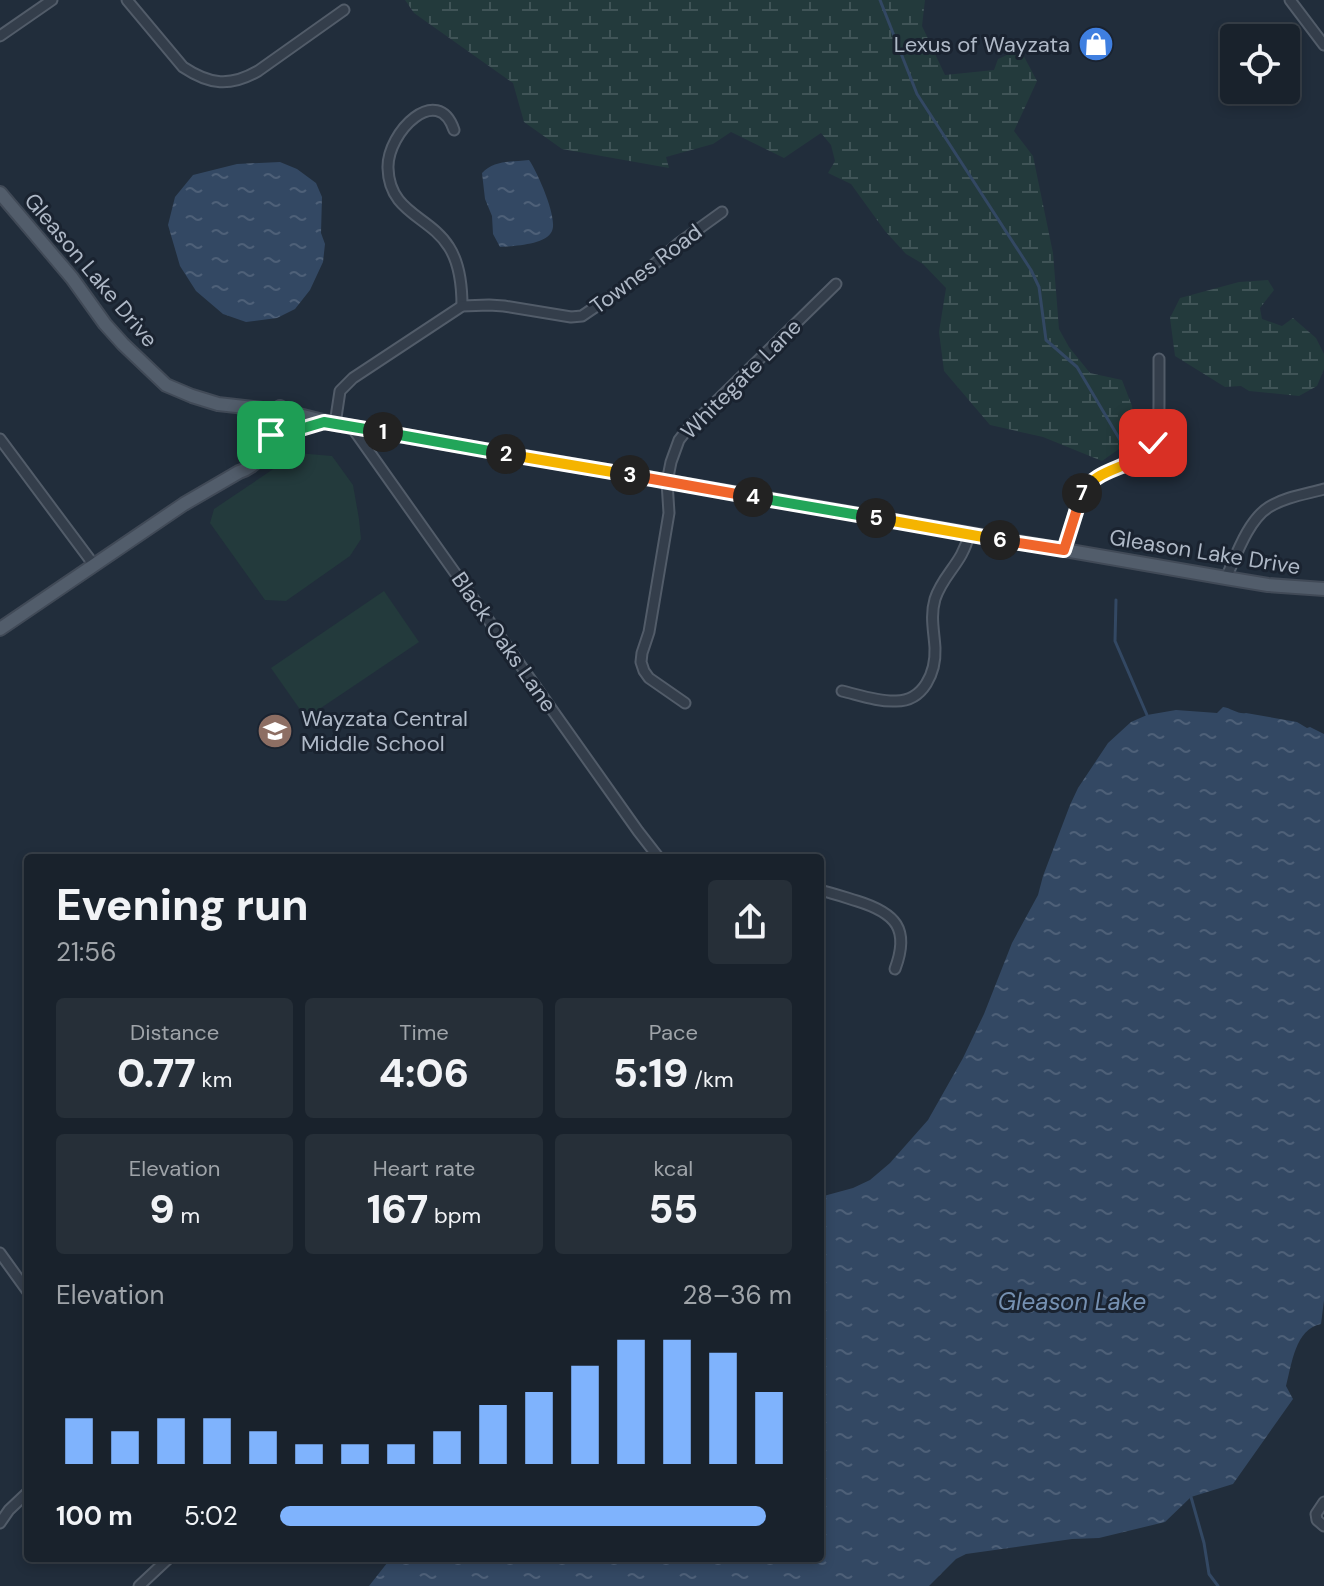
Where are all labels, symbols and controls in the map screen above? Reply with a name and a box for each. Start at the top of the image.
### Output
map controls [1220,24,1300,104]
button: locate [1220,24,1300,104]
shop icon: Lexus of Wayzata [1077,25,1115,63]
place label: Lexus of Wayzata [894,30,1070,59]
street label: Gleason Lake Drive [18,187,164,353]
street label: Townes Road [584,217,708,321]
street label: Whitegate Lane [674,312,808,446]
pin [237,401,305,469]
pin [1119,409,1187,477]
pin: 1 [363,412,403,452]
icon: arrive [249,413,293,457]
text: 1 [379,417,387,446]
icon: check [1131,421,1175,465]
pin: 2 [486,434,526,474]
text: 2 [500,439,512,468]
pin: 3 [610,455,650,495]
text: 3 [623,460,637,489]
pin: 7 [1062,473,1102,513]
pin: 4 [733,477,773,517]
text: 7 [1076,478,1088,507]
text: 4 [746,482,760,511]
pin: 5 [856,498,896,538]
text: 5 [869,503,883,532]
pin: 6 [980,520,1020,560]
street label: Gleason Lake Drive [1107,523,1303,581]
text: 6 [993,525,1007,554]
street label: Black Oaks Lane [445,566,563,718]
place label: Wayzata Central Middle School [301,704,468,758]
school or university icon: Wayzata Central Middle School [256,712,294,750]
text: Evening run [56,876,309,934]
button: share [708,880,792,964]
text: 21:56 [56,935,117,969]
text: Distance [130,1018,219,1047]
text: Time [399,1018,449,1047]
text: Pace [649,1018,698,1047]
text: 0.77 [117,1047,196,1099]
text: 4:06 [379,1047,469,1099]
text: 5:19 [613,1047,688,1099]
text: km [196,1065,232,1094]
text: /km [688,1065,734,1094]
text: Elevation [129,1154,221,1183]
text: Heart rate [373,1154,475,1183]
text: kcal [653,1154,693,1183]
text: 9 [149,1183,175,1235]
text: 167 [367,1183,428,1235]
text: 55 [648,1183,698,1235]
text: m [175,1201,200,1230]
text: bpm [428,1201,481,1230]
text: Elevation [56,1278,164,1312]
text: 28–36 m [682,1278,792,1312]
water label: Gleason Lake [998,1286,1146,1317]
text: 100 m [56,1499,133,1533]
text: 5:02 [184,1499,238,1533]

